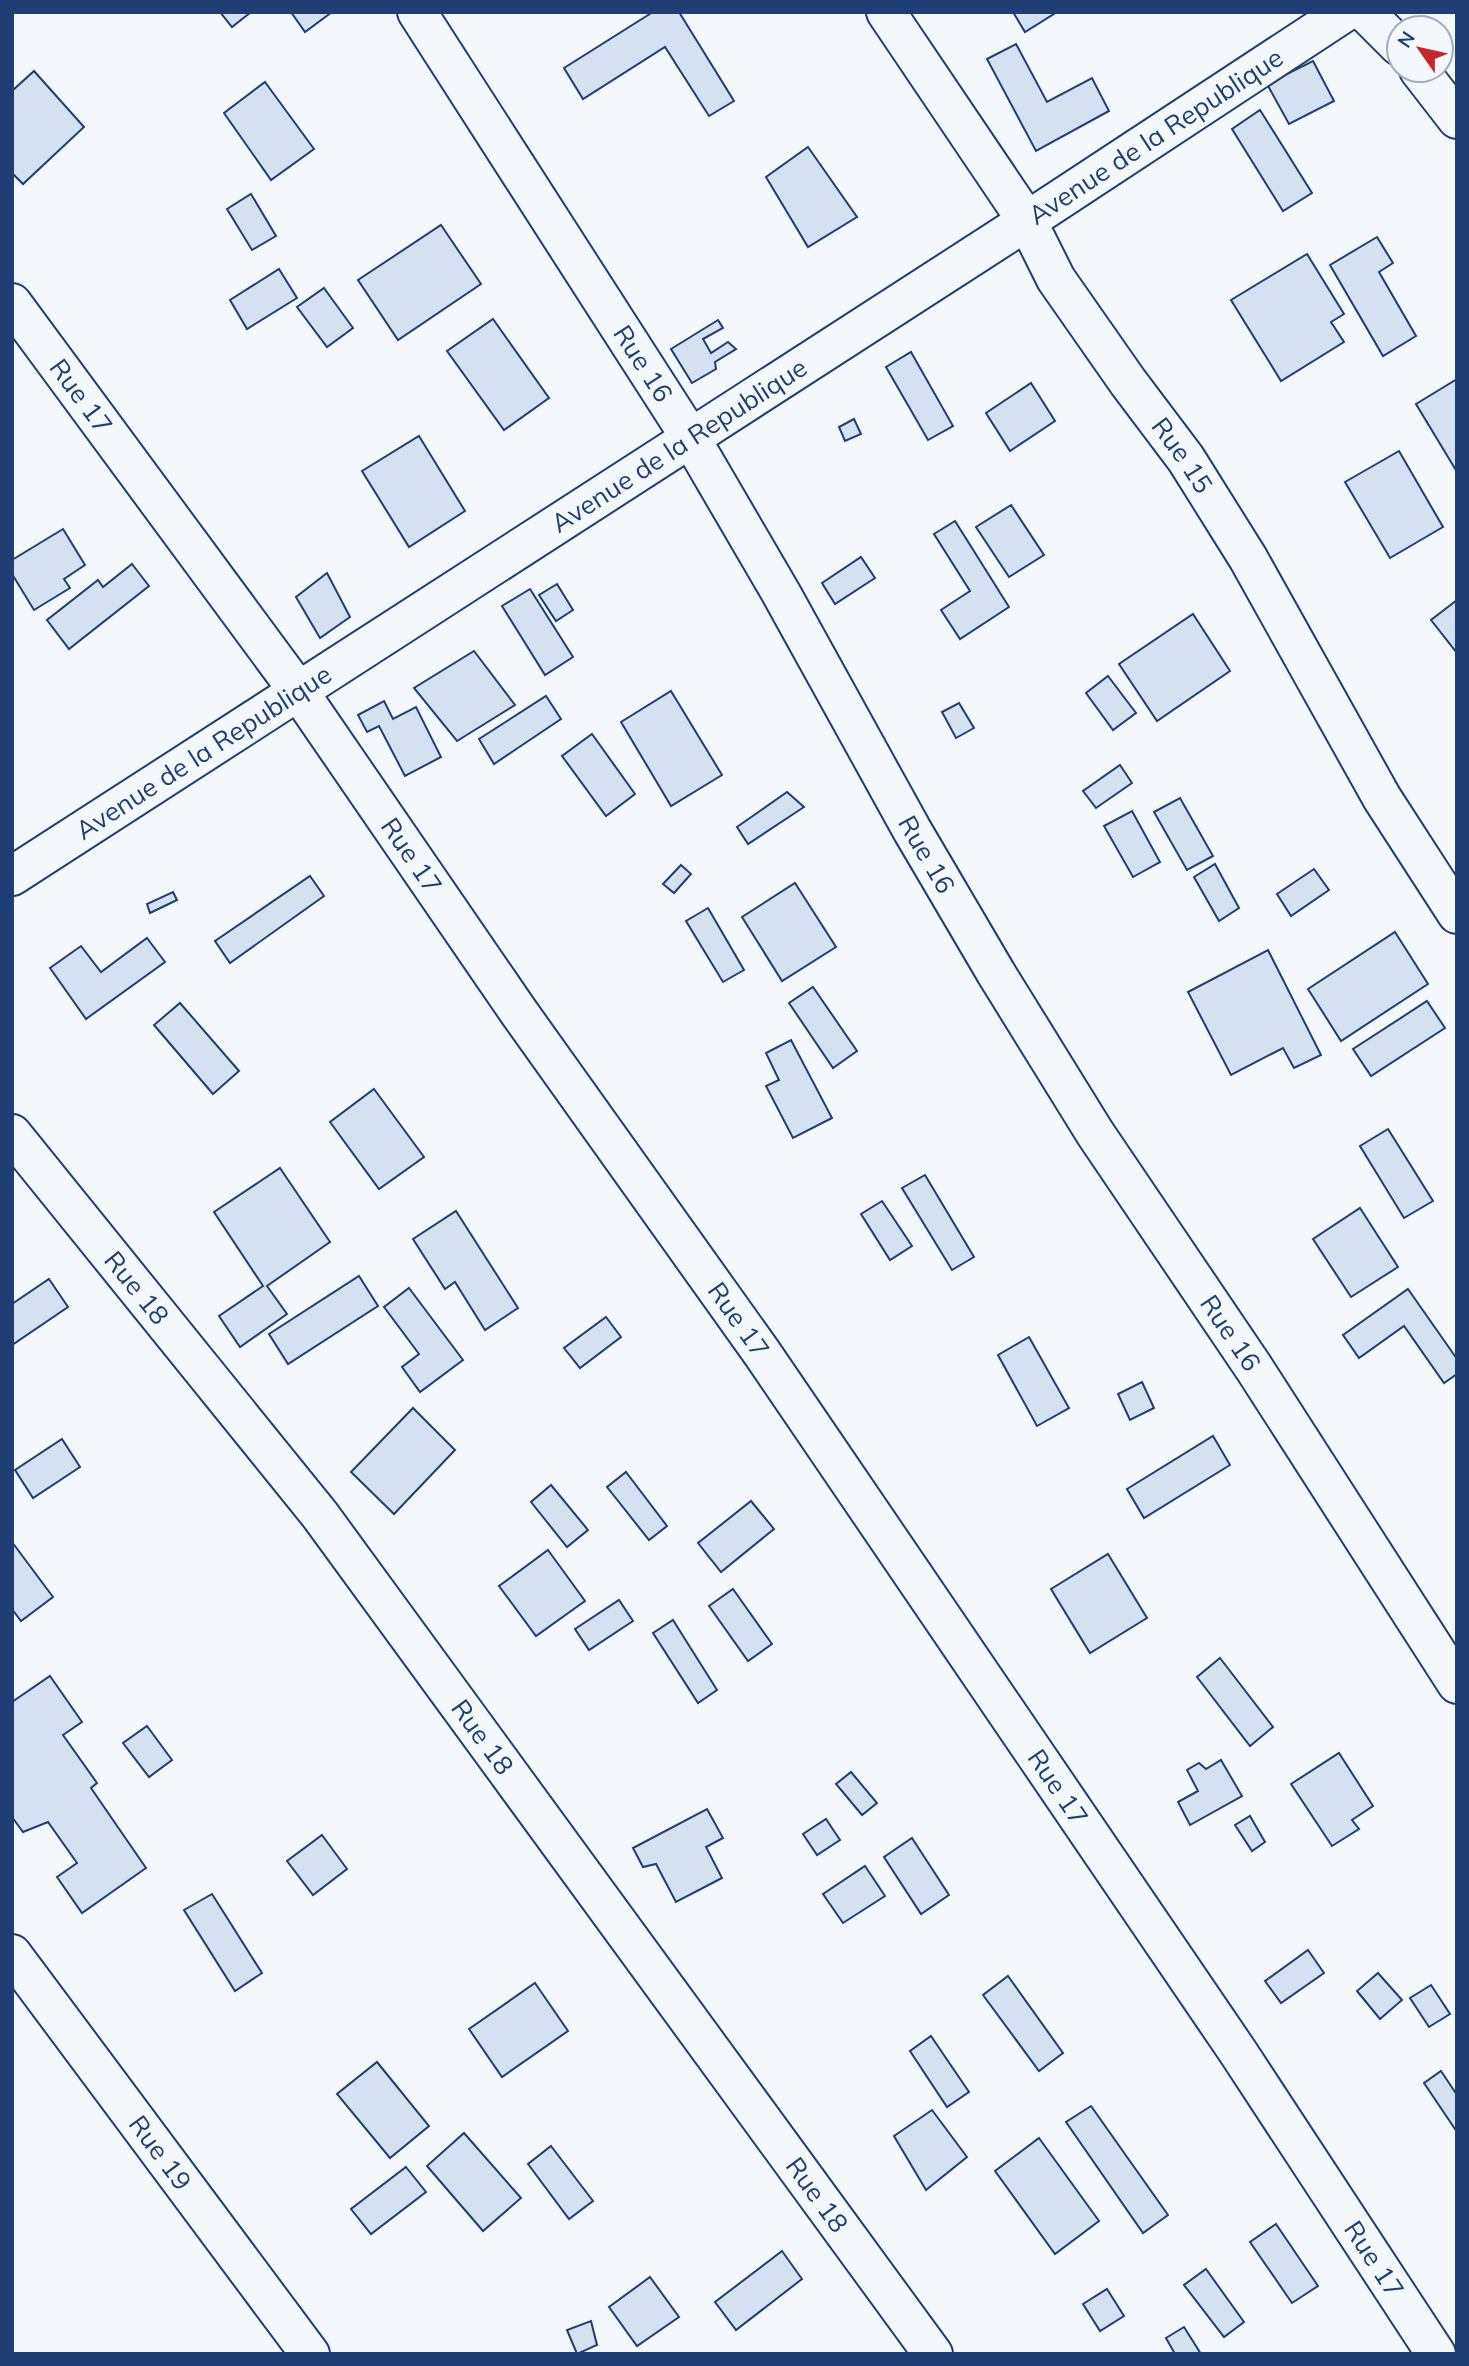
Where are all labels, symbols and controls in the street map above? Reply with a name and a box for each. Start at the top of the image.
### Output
north arrow [1385,14,1455,84]
text: N [1392,27,1420,52]
street label: Avenue de la Republique [1022,40,1289,232]
street label: Rue 16 [606,319,680,408]
street label: Avenue de la Republique [545,350,813,540]
street label: Rue 17 [43,352,120,440]
street label: Rue 15 [1145,411,1220,499]
street label: Avenue de la Republique [69,657,337,847]
street label: Rue 16 [891,809,963,899]
street label: Rue 17 [374,811,450,900]
street label: Rue 18 [97,1244,176,1331]
street label: Rue 17 [701,1276,777,1364]
street label: Rue 16 [1193,1288,1268,1377]
street label: Rue 18 [444,1693,521,1781]
street label: Rue 17 [1021,1743,1096,1832]
street label: Rue 19 [122,2109,199,2197]
street label: Rue 18 [779,2151,856,2239]
street label: Rue 17 [1337,2214,1411,2304]

